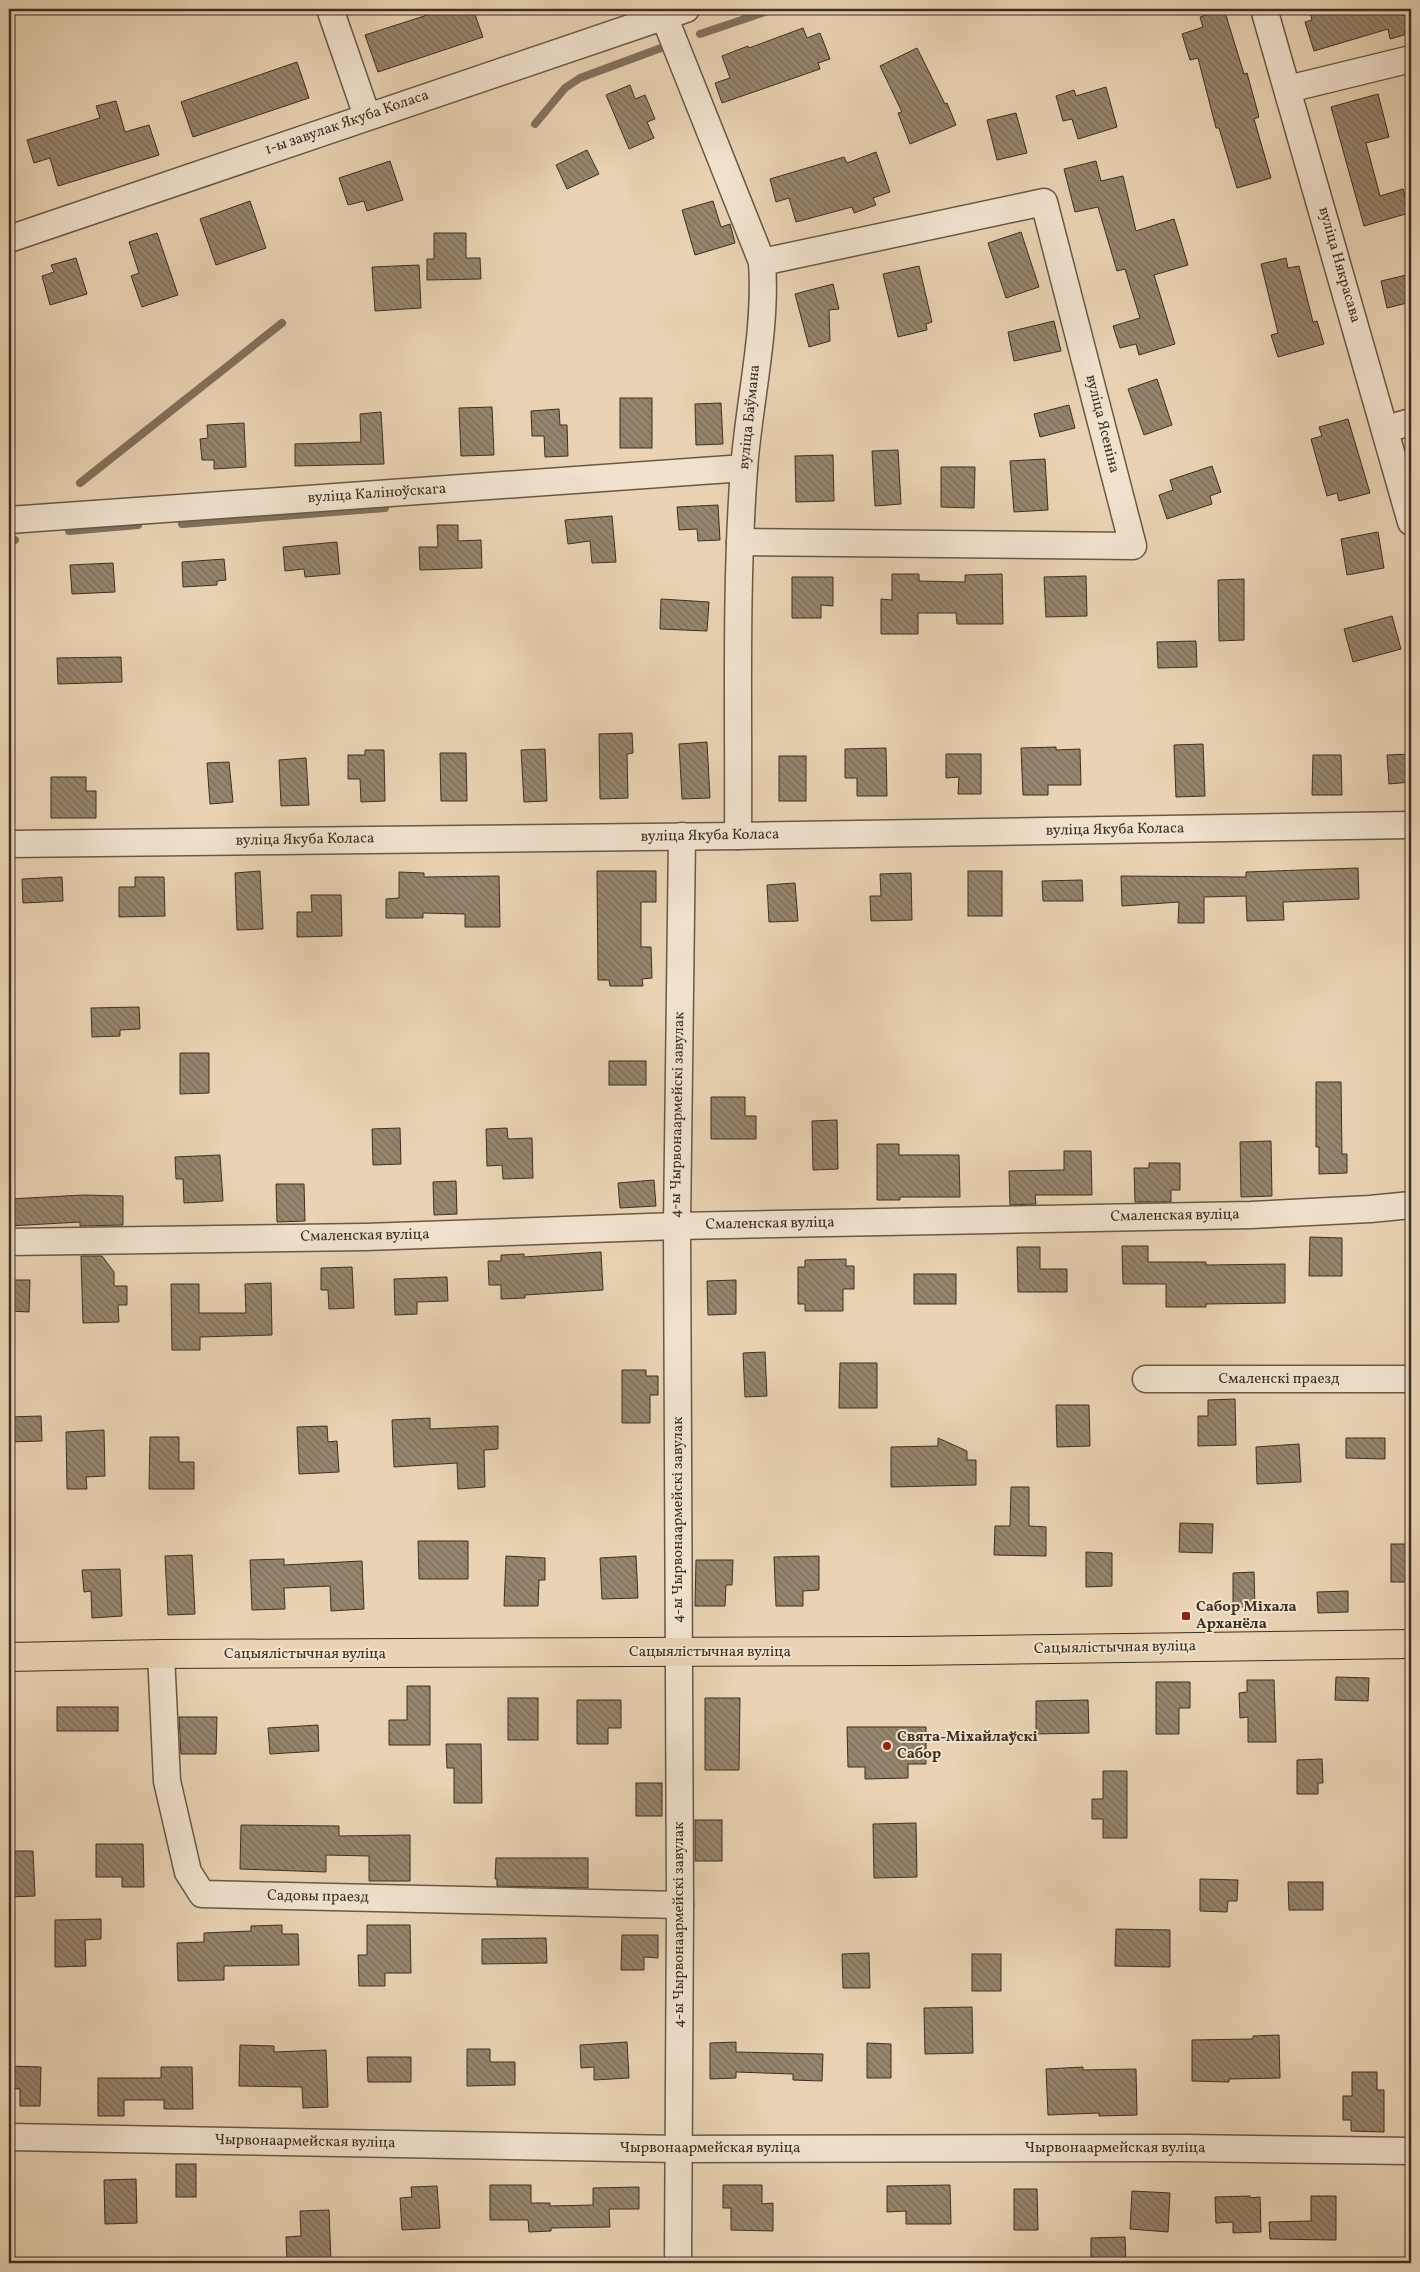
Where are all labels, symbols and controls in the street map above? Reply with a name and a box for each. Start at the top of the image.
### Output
street label: 1-ы завулак Якуба Коласа [262,85,432,161]
street label: вуліца Някрасава [1312,205,1366,325]
street label: вуліца Баўмана [734,364,766,470]
street label: вуліца Ясеніна [1080,373,1124,475]
street label: вуліца Каліноўскага [307,479,447,509]
street label: вуліца Якуба Коласа [1046,818,1184,842]
street label: вуліца Якуба Коласа [641,824,779,848]
street label: вуліца Якуба Коласа [236,828,374,852]
street label: 4-ы Чырвонаармейскі завулак [666,1012,690,1218]
street label: Смаленская вуліца [1110,1204,1240,1228]
street label: Смаленская вуліца [705,1212,835,1236]
street label: Смаленская вуліца [300,1224,430,1248]
street label: Смаленскі праезд [1218,1369,1340,1390]
street label: 4-ы Чырвонаармейскі завулак [668,1417,689,1623]
place label: Сабор Міхала Арханёла [1196,1597,1297,1635]
marker: Сабор Міхала Арханёла [1180,1610,1192,1622]
street label: Сацыялістычная вуліца [1034,1636,1196,1660]
street label: Сацыялістычная вуліца [629,1642,791,1663]
street label: Сацыялістычная вуліца [224,1644,386,1665]
place label: Свята-Міхайлаўскі Сабор [897,1727,1038,1765]
marker: Свята-Міхайлаўскі Сабор [881,1740,893,1752]
street label: 4-ы Чырвонаармейскі завулак [669,1822,690,2028]
street label: Садовы праезд [267,1886,370,1908]
street label: Чырвонаармейская вуліца [214,2130,396,2154]
street label: Чырвонаармейская вуліца [620,2138,800,2159]
street label: Чырвонаармейская вуліца [1025,2138,1205,2159]

